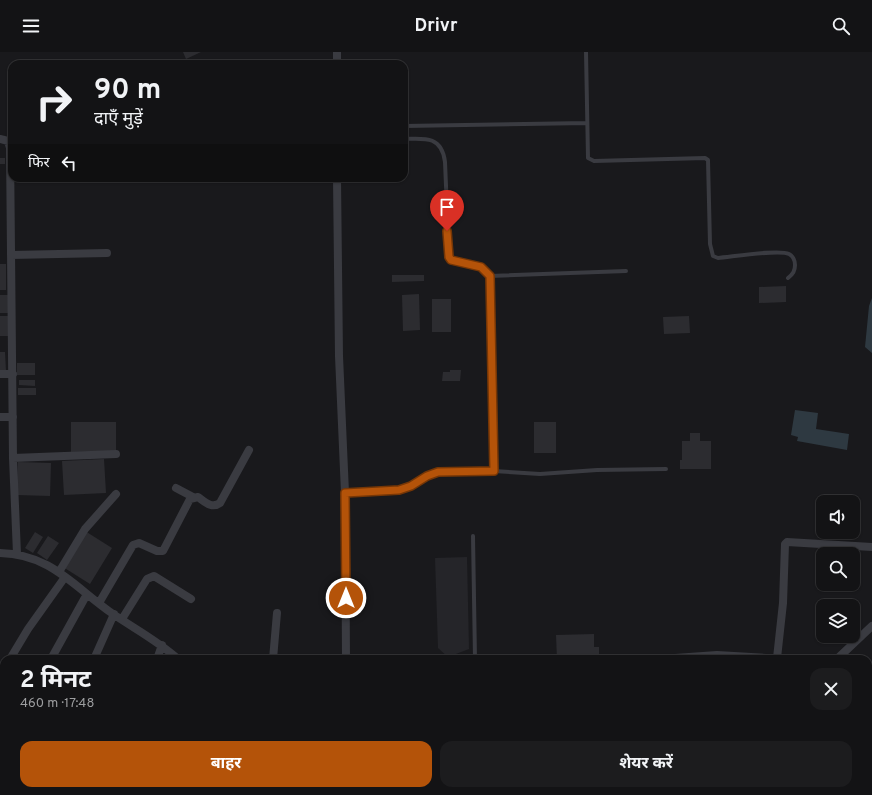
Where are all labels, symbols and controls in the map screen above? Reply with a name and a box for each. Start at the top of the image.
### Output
icon: menu [20,15,42,37]
text: Drivr [415,15,457,38]
icon: search [830,15,852,37]
text: 90 m [94,73,161,109]
icon: right [28,76,80,128]
text: दाएँ मुड़ें [94,108,143,131]
icon: left [58,152,80,174]
text: फिर [28,154,50,173]
pin [430,190,464,231]
icon: arrive [436,196,458,218]
map controls [816,495,860,643]
button: sound [816,495,860,539]
button: search [816,547,860,591]
position arrow [325,577,367,619]
button: layers [816,599,860,643]
text: 2 मिनट [20,666,91,696]
button: close [810,668,852,710]
text: 460 m · 17:48 [20,696,94,712]
button: बाहर [20,741,432,787]
button: शेयर करें [440,741,852,787]

